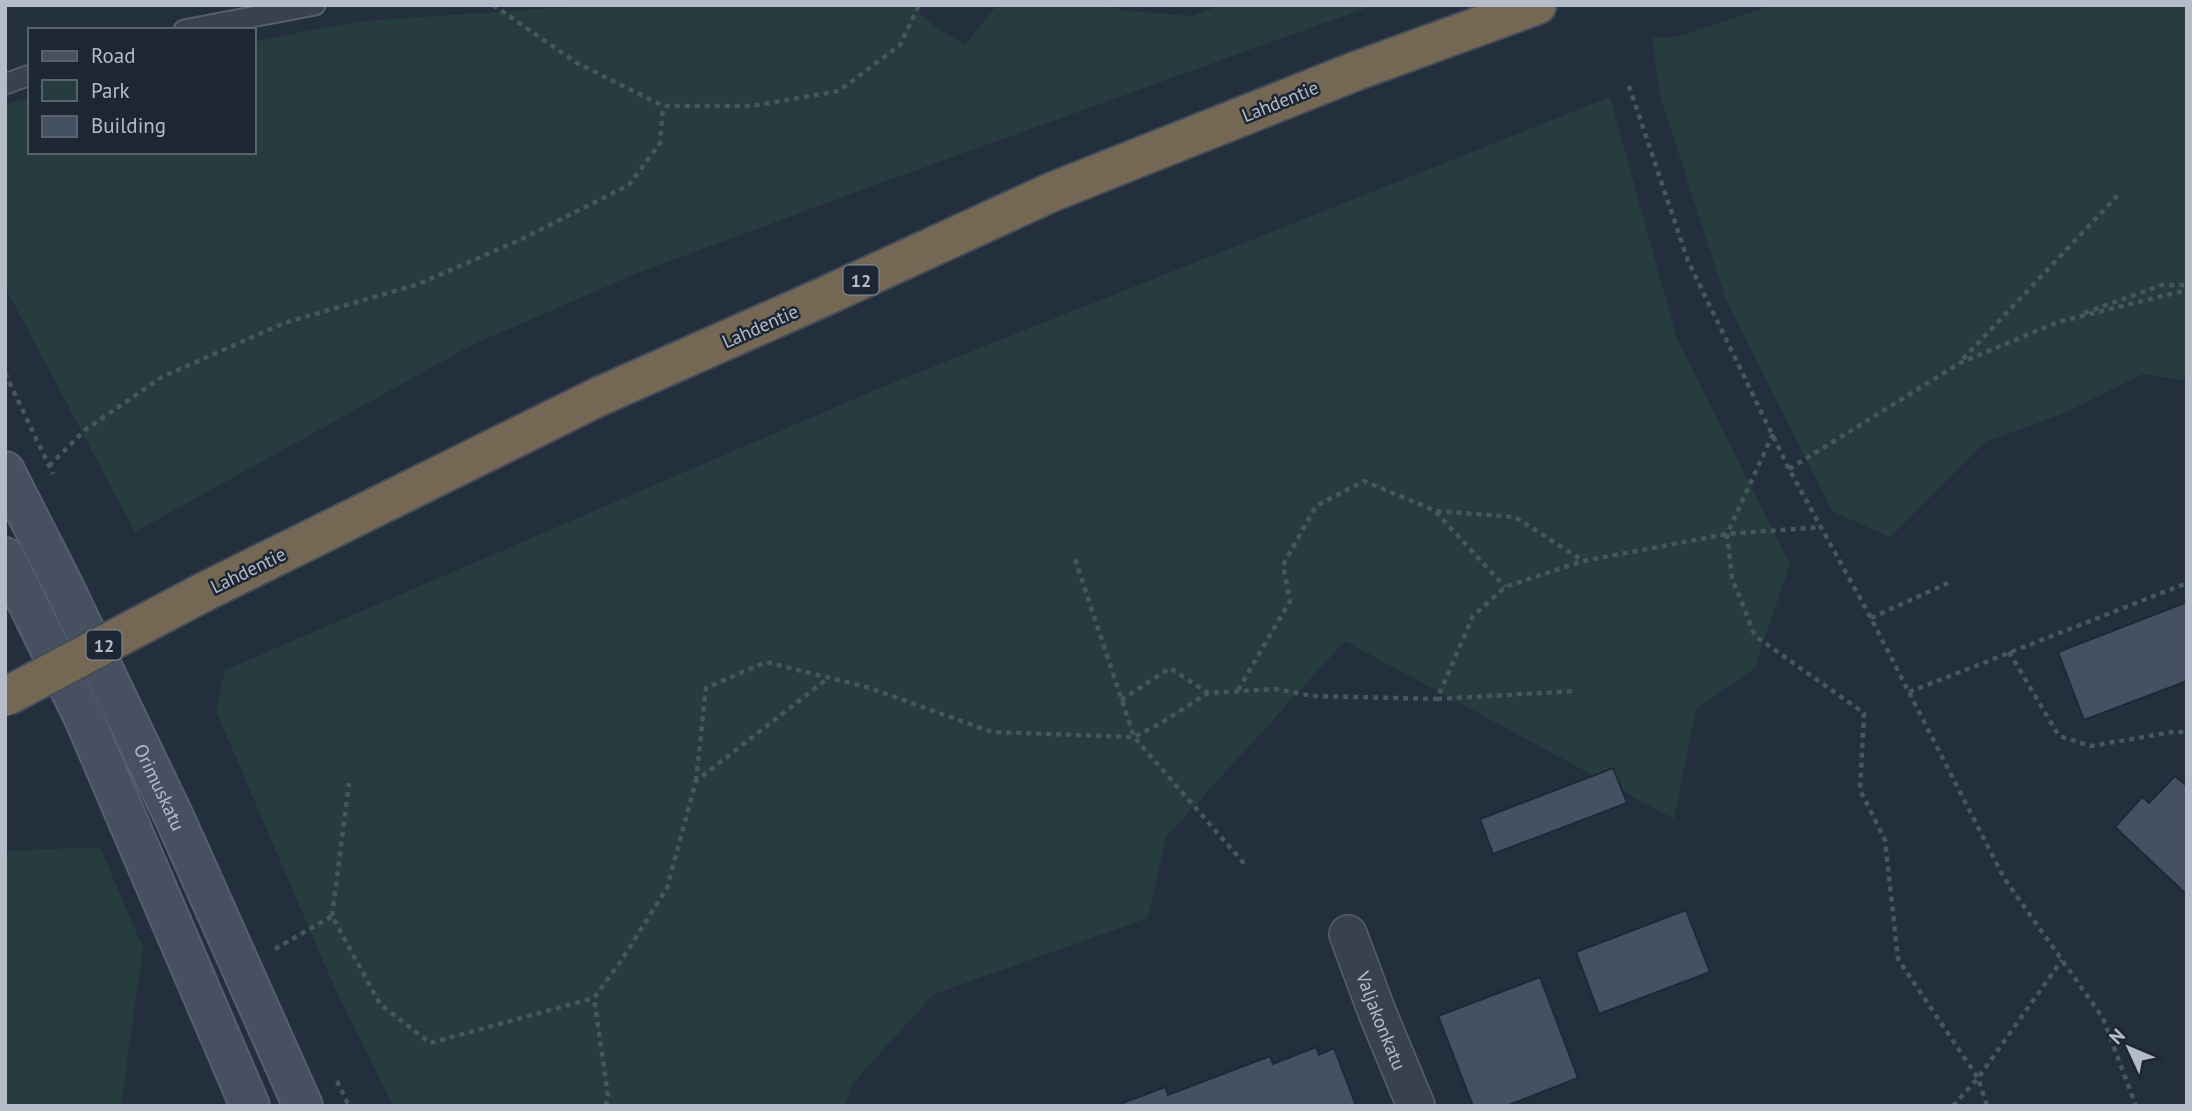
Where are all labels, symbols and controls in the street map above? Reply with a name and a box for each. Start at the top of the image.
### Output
legend [28,28,256,154]
text: Road [91,42,135,69]
street label: Lahdentie [1238,75,1322,127]
text: Park [91,77,130,104]
text: Building [91,112,166,139]
road number: 12 [844,266,878,294]
street label: Lahdentie [718,299,802,353]
street label: Lahdentie [206,542,290,598]
road number: 12 [86,630,122,660]
street label: Orimuskatu [129,740,191,834]
street label: Valjakonkatu [1351,967,1412,1074]
north arrow [2094,1013,2164,1083]
text: N [2104,1023,2130,1049]

